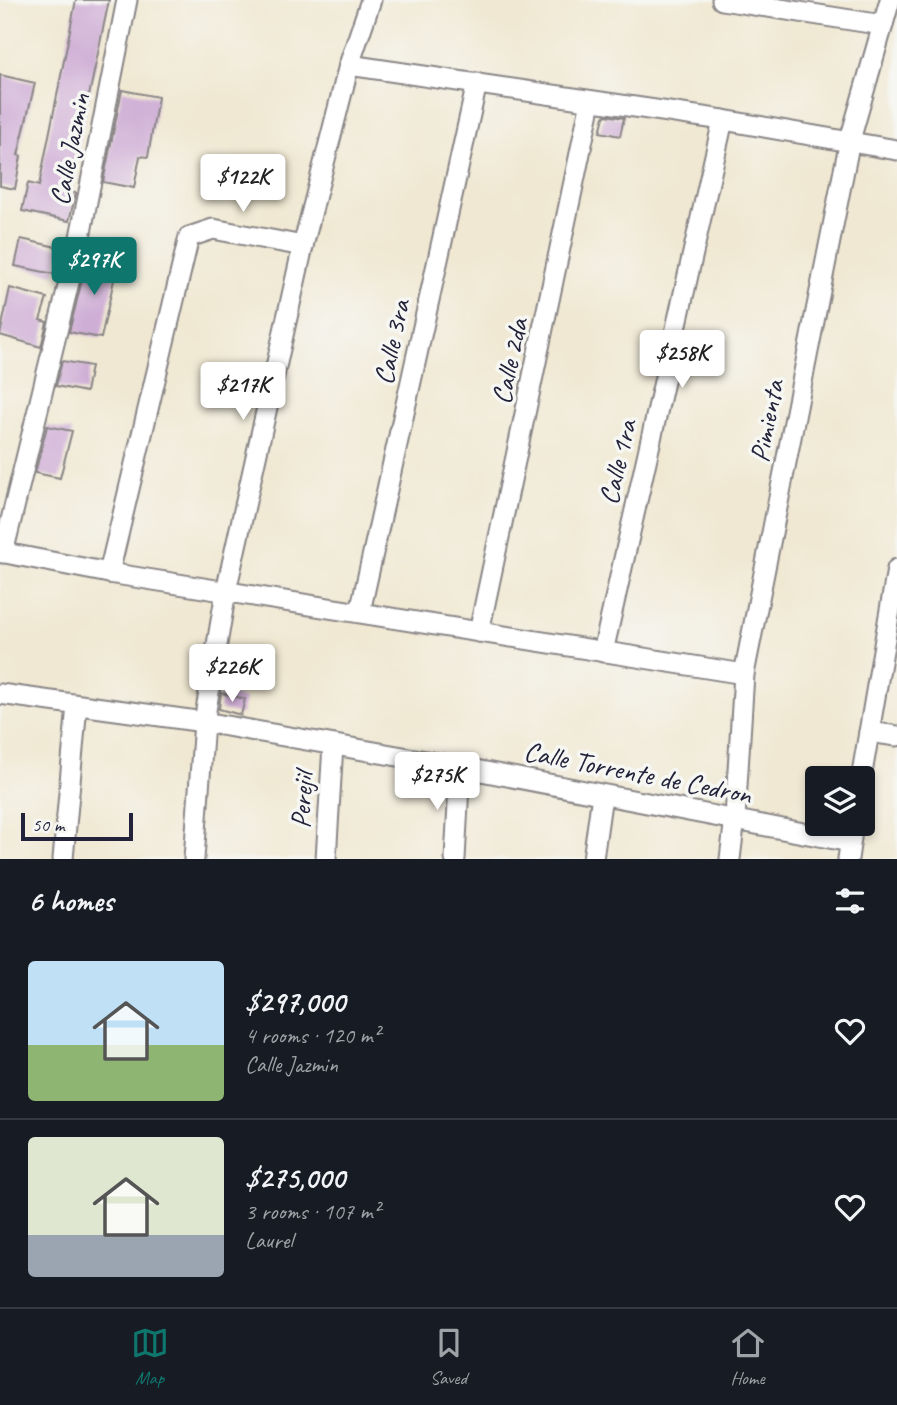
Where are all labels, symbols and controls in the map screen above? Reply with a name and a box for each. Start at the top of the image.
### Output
street label: Calle Jazmin [42,90,98,208]
pin: $122K [194,154,292,214]
text: $122K [216,162,270,191]
pin: $297K [45,238,143,297]
text: $297K [68,245,120,274]
street label: Calle 3ra [365,295,418,388]
street label: Calle 2da [483,313,536,407]
pin: $258K [633,330,731,390]
text: $258K [656,338,708,367]
pin: $217K [194,362,292,422]
text: $217K [217,370,270,399]
street label: Pimienta [741,375,792,465]
street label: Calle 1ra [591,415,645,508]
pin: $226K [183,644,281,704]
text: $226K [205,652,259,681]
street label: Calle Torrente de Cedron [521,733,756,812]
pin: $275K [388,752,486,812]
text: $275K [411,760,463,789]
street label: Perejil [283,766,321,829]
map controls [805,766,875,836]
button: layers [805,766,875,836]
scale bar [21,810,133,842]
text: 50 m [32,813,64,837]
text: 6 homes [28,882,113,920]
icon: filters [831,882,869,920]
text: $297,000 [245,983,345,1021]
icon: home [84,989,168,1073]
icon: heart [831,1012,869,1050]
text: 4 rooms · 120 m² [245,1021,380,1050]
text: Calle Jazmin [245,1050,338,1079]
text: $275,000 [245,1159,345,1197]
icon: home [84,1165,168,1249]
icon: heart [831,1188,869,1226]
text: 3 rooms · 107 m² [245,1197,380,1226]
text: Laurel [245,1226,293,1255]
tab: Map [131,1324,169,1390]
tab: Saved [430,1324,468,1390]
tab: Home [729,1324,767,1390]

